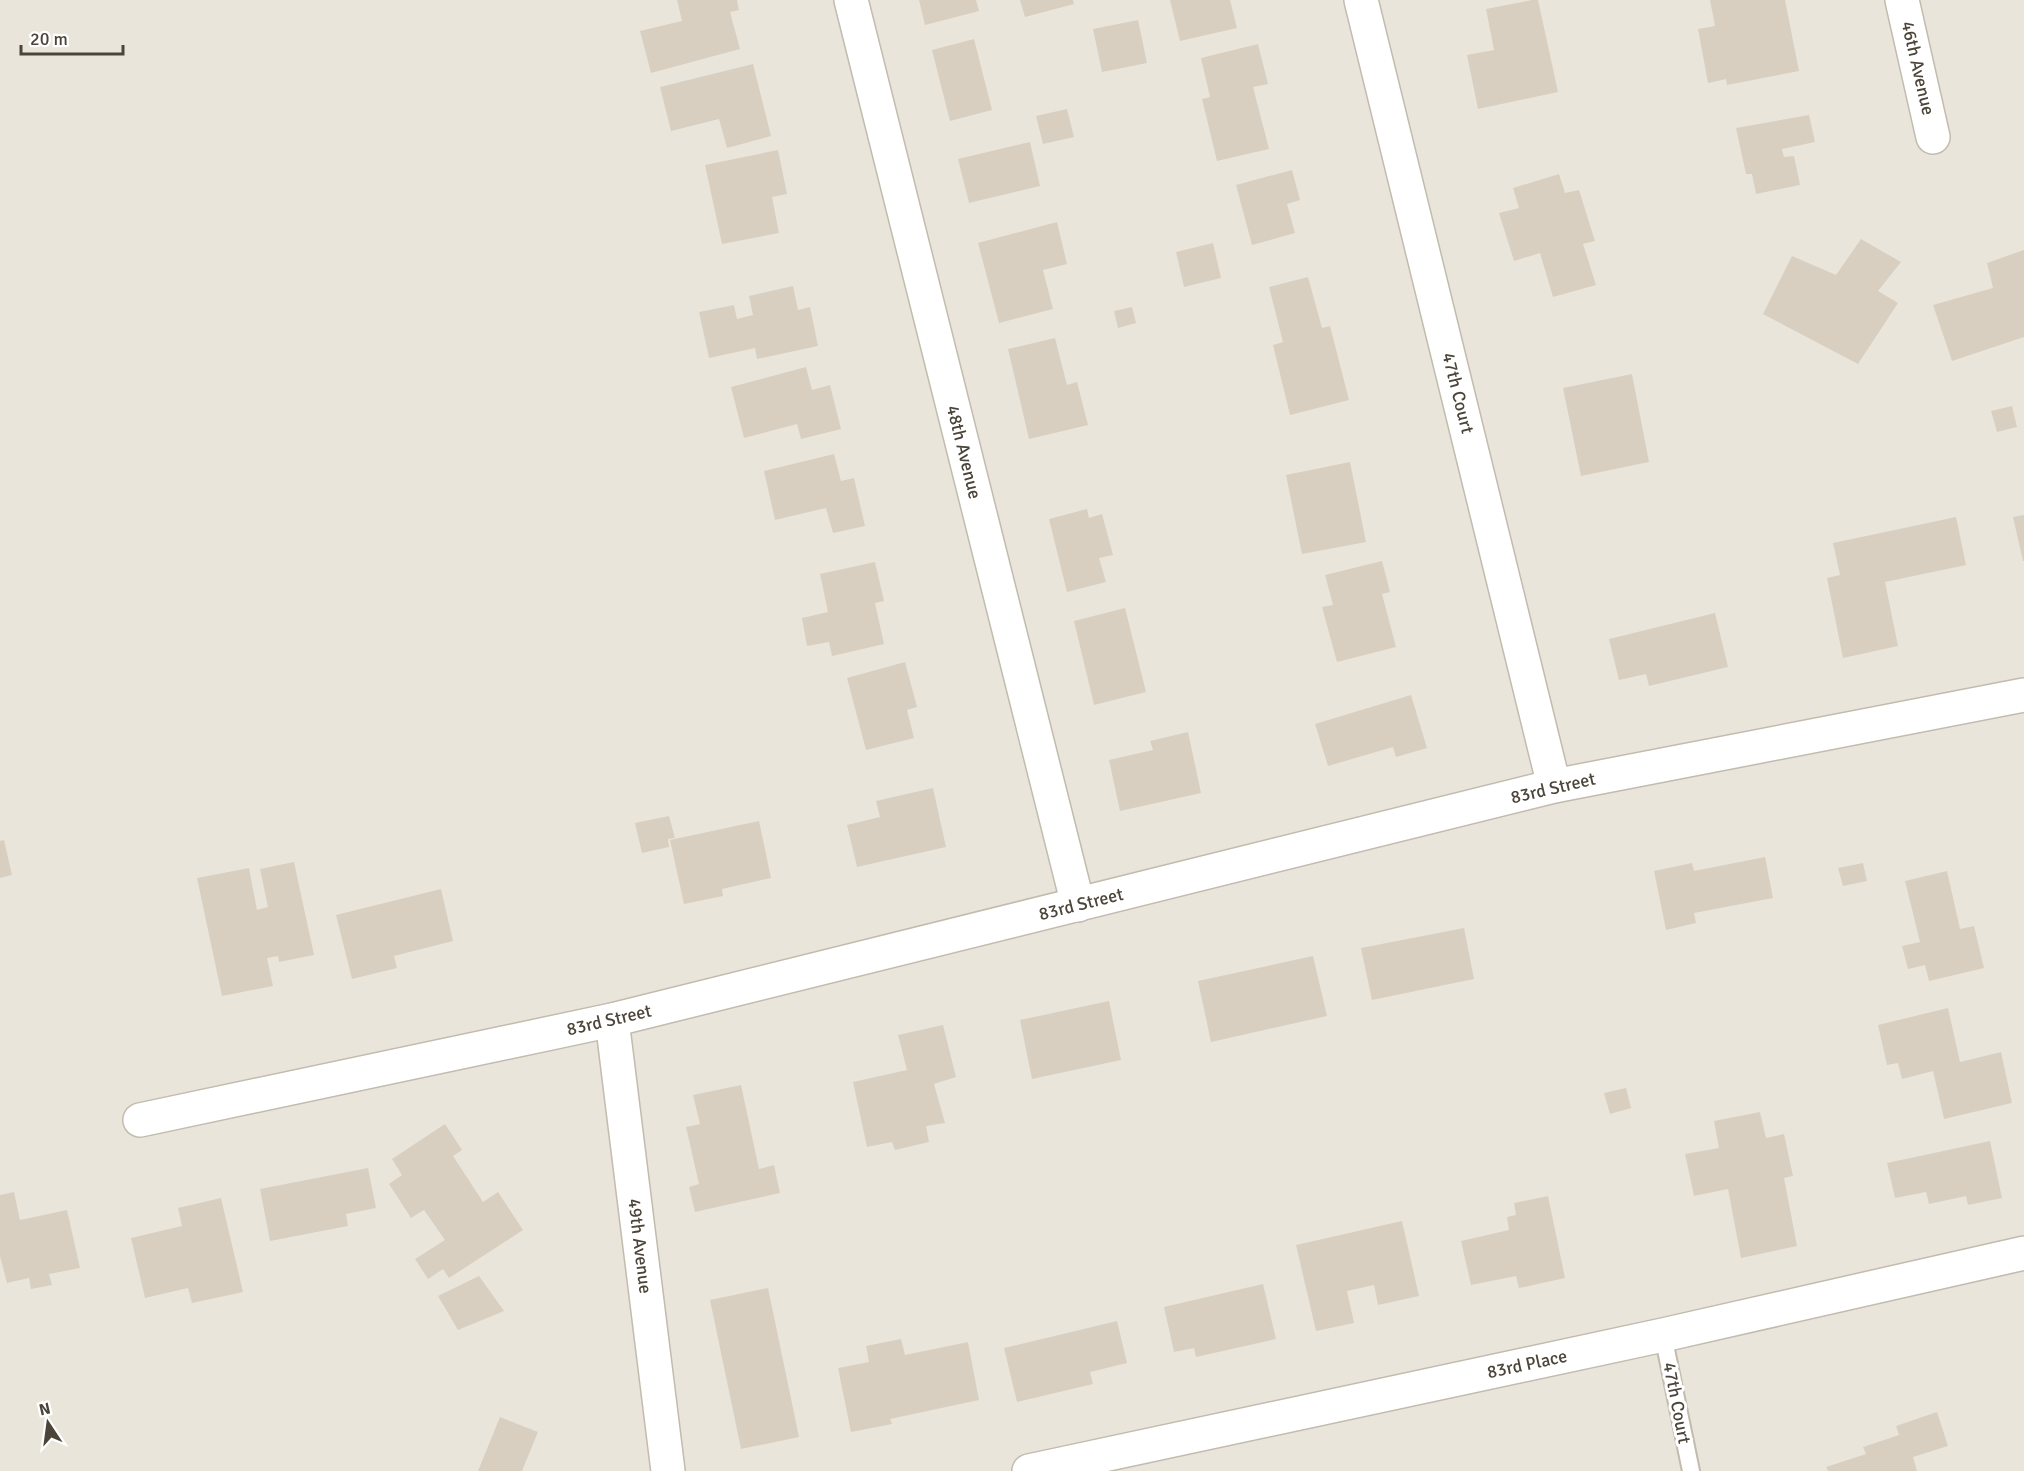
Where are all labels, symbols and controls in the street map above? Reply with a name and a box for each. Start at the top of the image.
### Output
scale bar [21,18,123,56]
street label: 46th Avenue [1897,19,1939,117]
text: 20 m [30,28,68,50]
street label: 47th Court [1437,350,1479,436]
street label: 48th Avenue [942,403,986,501]
street label: 83rd Street [1508,768,1598,808]
street label: 83rd Street [1036,883,1126,925]
street label: 83rd Street [564,1000,654,1040]
street label: 49th Avenue [623,1197,657,1295]
street label: 83rd Place [1485,1345,1569,1383]
street label: 47th Court [1658,1360,1696,1446]
north arrow [18,1393,78,1453]
text: N [37,1398,53,1420]

